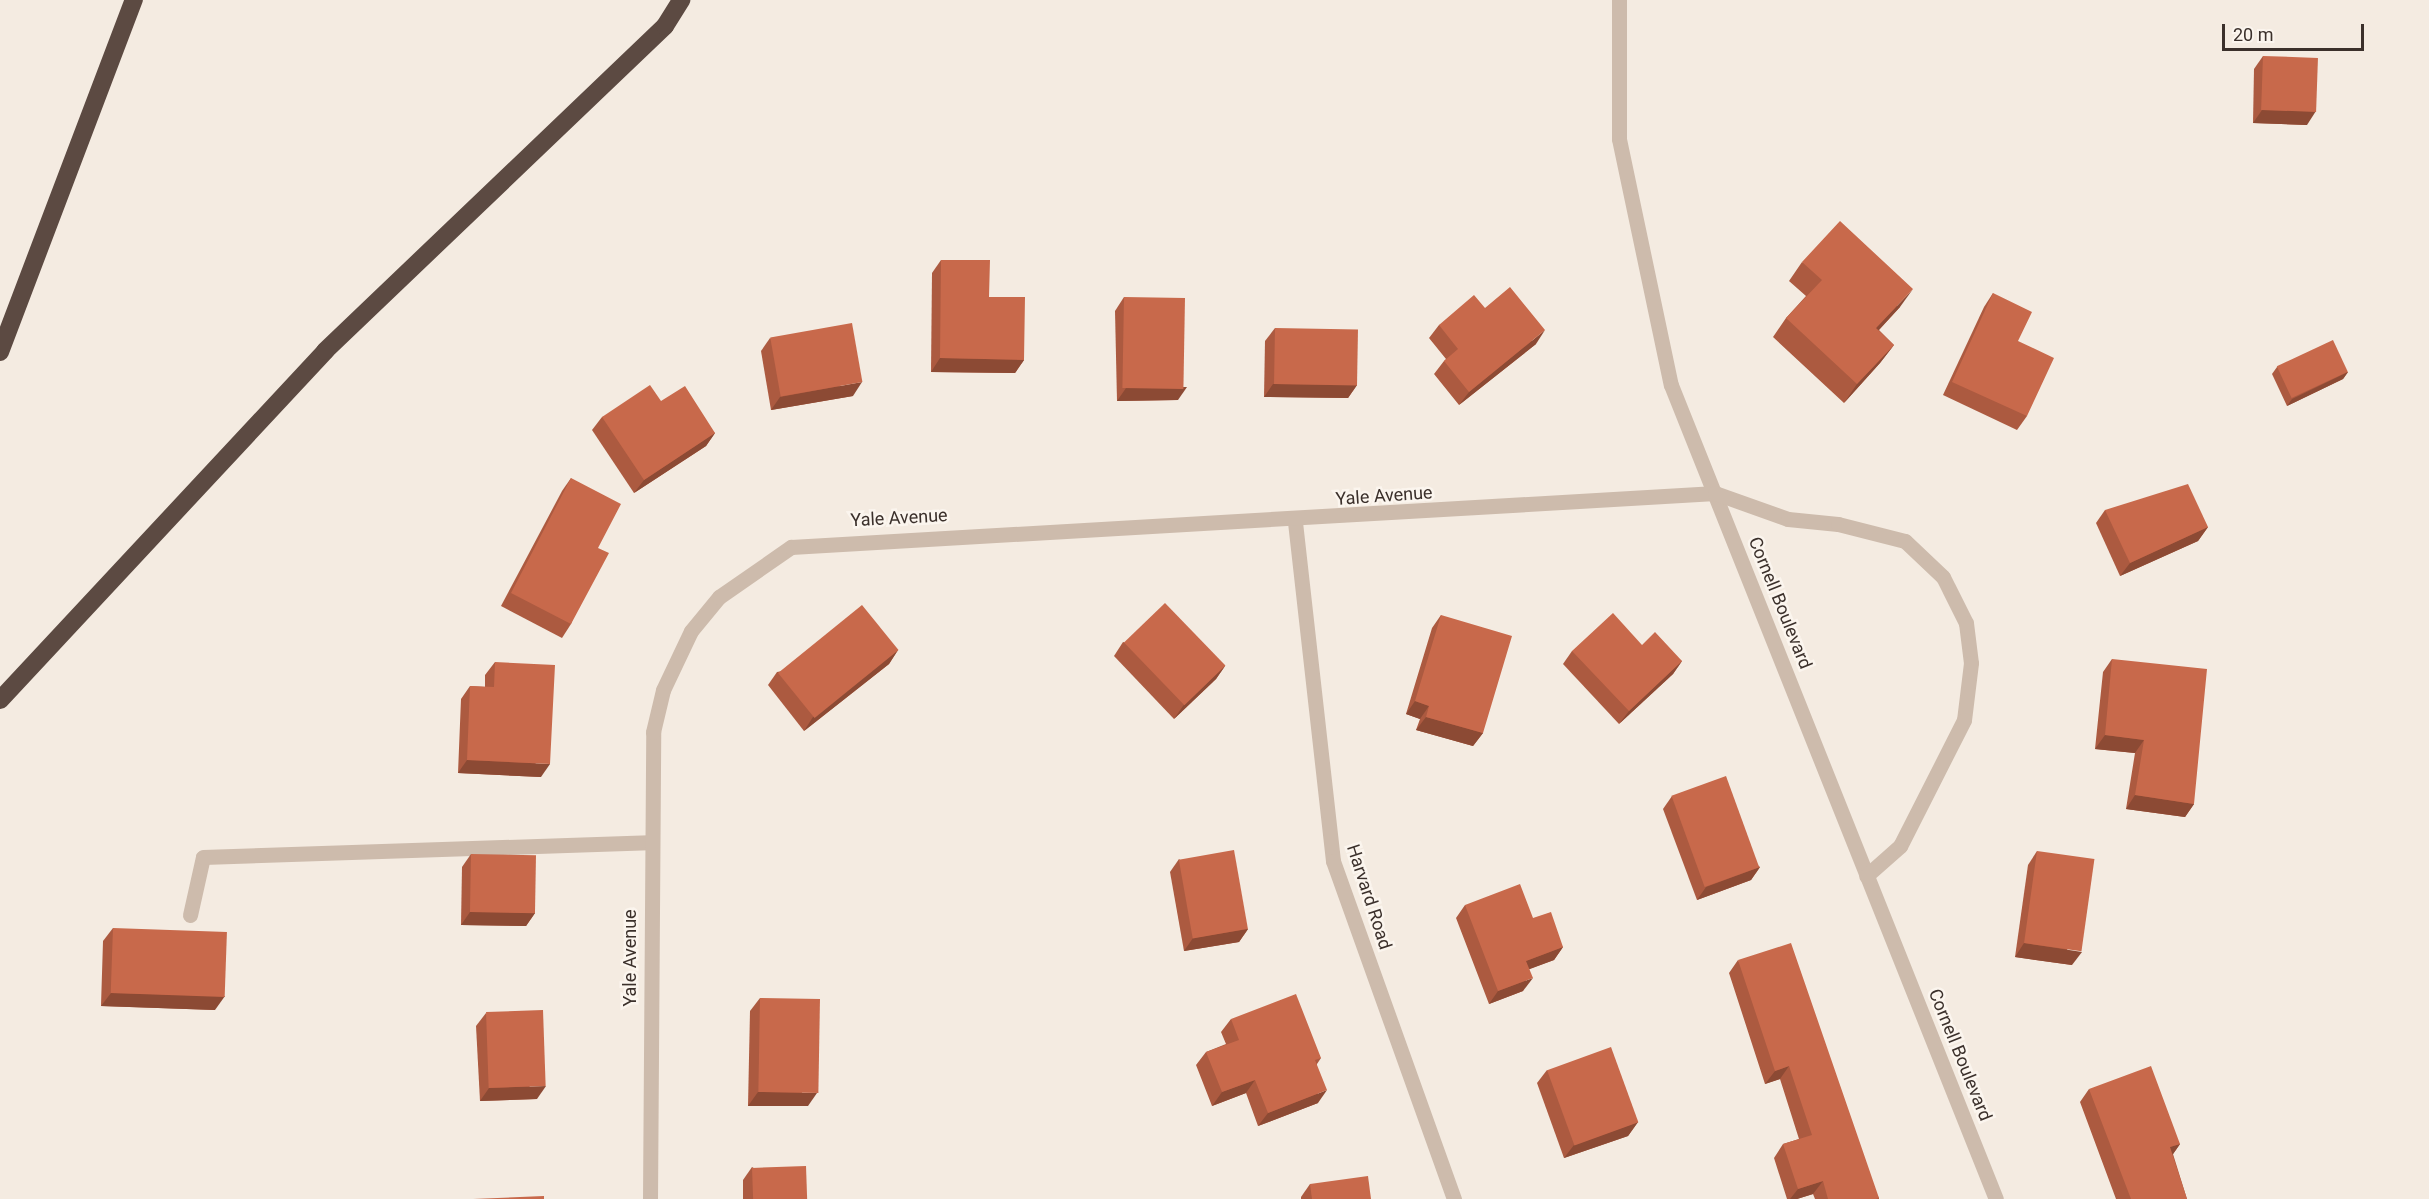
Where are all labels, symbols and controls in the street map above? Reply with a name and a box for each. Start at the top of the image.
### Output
scale bar [2225,12,2368,50]
text: 20 m [2233,24,2273,45]
street label: Yale Avenue [1335,482,1433,510]
street label: Yale Avenue [850,505,948,531]
street label: Cornell Boulevard [1744,534,1816,672]
street label: Harvard Road [1342,842,1396,952]
street label: Yale Avenue [619,909,641,1007]
street label: Cornell Boulevard [1924,986,1996,1124]

